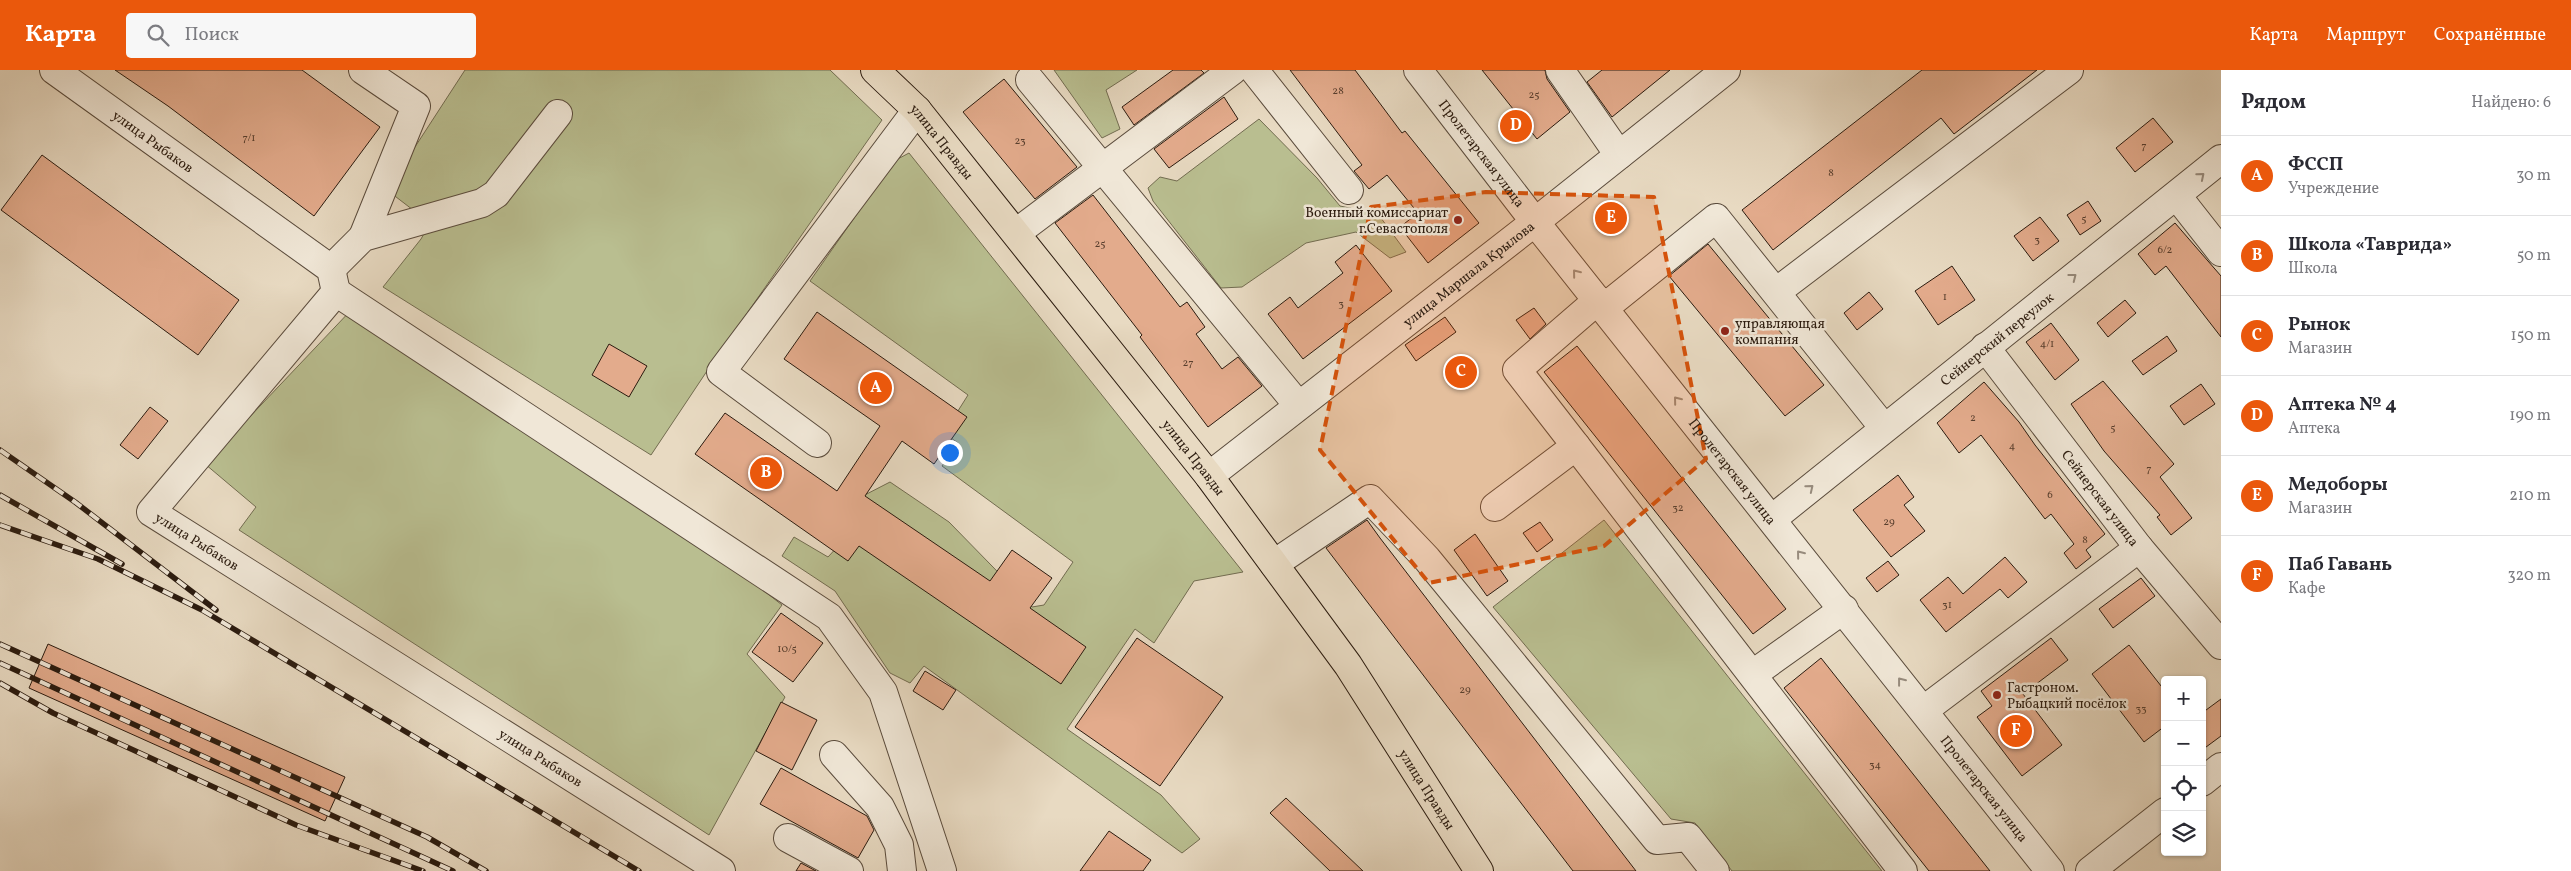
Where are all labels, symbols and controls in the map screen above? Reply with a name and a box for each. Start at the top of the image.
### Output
search box [126,13,476,58]
text: Карта [25,18,96,52]
icon: search [144,21,172,49]
text: Поиск [184,22,239,48]
text: Карта [2249,23,2298,48]
text: Маршрут [2326,23,2406,48]
text: Сохранённые [2434,23,2546,48]
house number: 28 [1332,84,1344,99]
house number: 25 [1528,88,1540,103]
text: Рядом [2241,88,2306,117]
text: Найдено: 6 [2471,92,2551,114]
street label: Пролетарская улица [1433,96,1528,212]
street label: улица Правды [905,100,977,184]
street label: улица Рыбаков [108,107,197,178]
pin: D [1500,107,1532,145]
house number: 7/1 [243,131,255,146]
house number: 23 [1014,134,1026,149]
house number: 7 [2141,139,2147,154]
text: ФССП [2288,152,2343,178]
text: A [2251,165,2263,187]
text: 30 m [2516,165,2551,187]
house number: 8 [1828,166,1834,181]
one-way arrow [2195,173,2204,182]
text: Учреждение [2288,178,2379,200]
pin: E [1595,199,1627,237]
place label: Военный комиссариат г.Севастополя [1305,204,1448,239]
house number: 5 [2081,212,2087,227]
marker: Военный комиссариат г.Севастополя [1452,214,1464,226]
street label: улица Маршала Крылова [1400,218,1539,332]
text: Школа «Таврида» [2288,232,2452,258]
house number: 3 [2034,233,2040,248]
house number: 25 [1094,237,1106,252]
house number: 6/2 [2158,243,2173,258]
text: B [2252,245,2262,267]
text: 50 m [2517,245,2551,267]
text: Школа [2288,258,2338,280]
one-way arrow [1572,269,1581,278]
one-way arrow [2068,274,2077,283]
street label: Сейнерский переулок [1937,288,2059,391]
house number: 1 [1943,290,1947,305]
house number: 3 [1338,297,1344,312]
text: Рынок [2288,312,2351,338]
place label: управляющая компания [1735,315,1825,350]
marker: управляющая компания [1719,325,1731,337]
text: C [2252,325,2262,347]
text: 150 m [2510,325,2551,347]
house number: 4/1 [2040,337,2054,352]
text: Магазин [2288,338,2352,360]
pin: C [1445,353,1477,391]
house number: 27 [1183,356,1193,371]
pin: A [860,369,892,407]
text: Аптека № 4 [2288,392,2397,418]
one-way arrow [1674,396,1683,405]
text: D [2251,405,2263,427]
text: 190 m [2509,405,2551,427]
house number: 2 [1970,411,1976,426]
street label: Пролетарская улица [1683,415,1780,529]
street label: улица Правды [1157,416,1228,500]
text: Аптека [2288,418,2341,440]
house number: 5 [2110,421,2116,436]
house number: 4 [2009,439,2016,454]
your location [937,440,963,466]
street label: Сейнерская улица [2056,447,2142,551]
pin: B [750,454,782,492]
house number: 7 [2146,462,2152,477]
text: Медоборы [2288,472,2388,498]
one-way arrow [1804,484,1813,493]
text: E [2252,485,2262,507]
text: 210 m [2509,485,2551,507]
house number: 6 [2047,488,2053,503]
text: Магазин [2288,498,2352,520]
house number: 32 [1672,501,1684,516]
street label: улица Рыбаков [151,509,242,576]
house number: 29 [1883,515,1895,530]
house number: 8 [2082,533,2088,548]
one-way arrow [1798,551,1806,560]
text: Паб Гавань [2288,552,2392,578]
text: F [2252,565,2262,587]
text: 320 m [2507,565,2551,587]
text: Кафе [2288,578,2326,600]
house number: 31 [1942,598,1952,613]
house number: 10/5 [777,642,797,657]
map controls [2161,676,2206,856]
button: + [2161,676,2206,721]
one-way arrow [1899,678,1907,687]
place label: Гастроном. Рыбацкий посёлок [2007,679,2127,714]
house number: 29 [1459,683,1471,698]
marker: Гастроном. Рыбацкий посёлок [1991,689,2003,701]
house number: 33 [2135,702,2147,717]
pin: F [2000,712,2032,750]
button: − [2161,721,2206,766]
street label: улица Рыбаков [494,725,586,792]
street label: Пролетарская улица [1935,732,2032,847]
street label: улица Правды [1393,746,1459,834]
house number: 34 [1869,758,1882,773]
button: locate [2161,766,2206,811]
button: layers [2161,811,2206,856]

